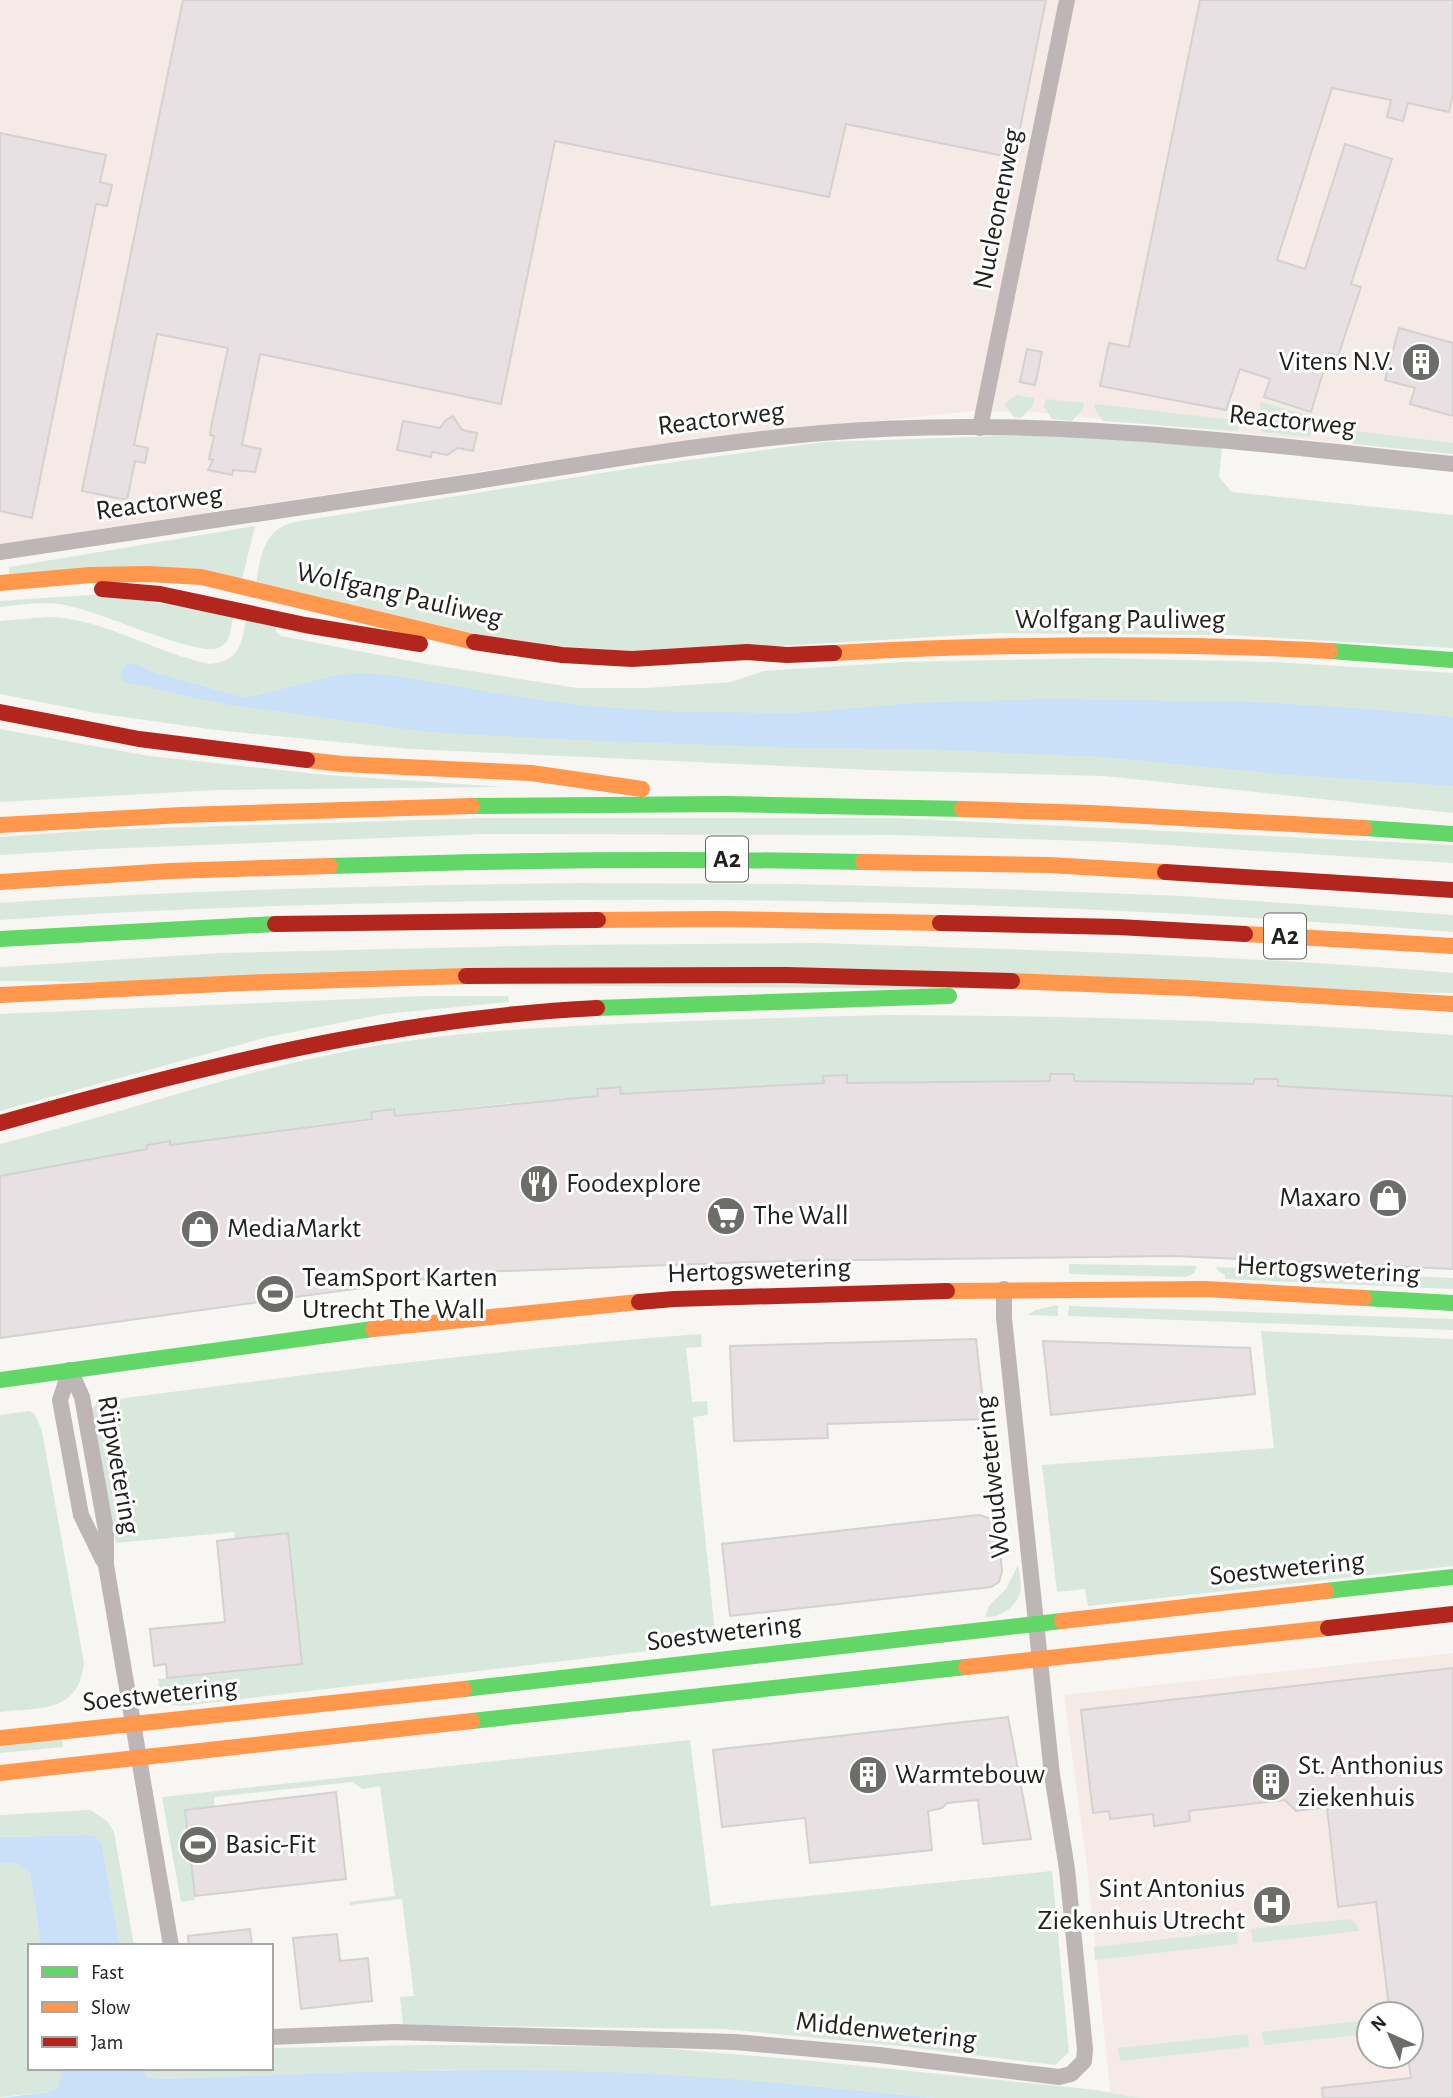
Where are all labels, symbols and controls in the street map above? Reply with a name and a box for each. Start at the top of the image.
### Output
street label: Nucleonenweg [969,126,1027,292]
building icon: Vitens N.V. [1400,341,1442,383]
place label: Vitens N.V. [1279,348,1394,376]
street label: Reactorweg [656,397,786,441]
street label: Reactorweg [1227,400,1357,442]
street label: Reactorweg [94,480,224,526]
street label: Wolfgang Pauliweg [293,558,505,632]
street label: Wolfgang Pauliweg [1015,606,1226,634]
road number: A2 [706,836,748,881]
road number: A2 [1264,914,1306,959]
restaurant icon: Foodexplore [518,1163,560,1205]
place label: Foodexplore [566,1170,701,1198]
shop icon: Maxaro [1367,1177,1409,1219]
place label: Maxaro [1279,1184,1361,1212]
supermarket icon: The Wall [705,1195,747,1237]
place label: The Wall [753,1202,849,1230]
shop icon: MediaMarkt [179,1208,221,1250]
place label: MediaMarkt [227,1215,361,1243]
street label: Hertogswetering [1236,1251,1421,1289]
street label: Hertogswetering [667,1254,852,1288]
place label: TeamSport Karten Utrecht The Wall [302,1264,498,1324]
sports icon: TeamSport Karten Utrecht The Wall [254,1273,296,1315]
street label: Rijpwetering [92,1393,144,1537]
street label: Woudwetering [971,1394,1015,1560]
street label: Soestwetering [1208,1547,1366,1591]
street label: Soestwetering [645,1610,803,1656]
street label: Soestwetering [81,1673,239,1717]
place label: St. Anthonius ziekenhuis [1298,1752,1444,1812]
building icon: Warmtebouw [847,1754,889,1796]
place label: Warmtebouw [895,1761,1045,1789]
building icon: St. Anthonius ziekenhuis [1250,1761,1292,1803]
sports icon: Basic-Fit [177,1824,219,1866]
place label: Basic-Fit [225,1831,316,1859]
place label: Sint Antonius Ziekenhuis Utrecht [1038,1875,1245,1935]
hospital icon: Sint Antonius Ziekenhuis Utrecht [1251,1884,1293,1926]
legend [28,1944,273,2070]
text: Fast [91,1962,124,1983]
text: Slow [91,1997,130,2018]
north arrow [1355,2000,1425,2070]
street label: Middenwetering [794,2008,978,2054]
text: N [1368,2013,1390,2035]
text: Jam [91,2032,123,2053]

